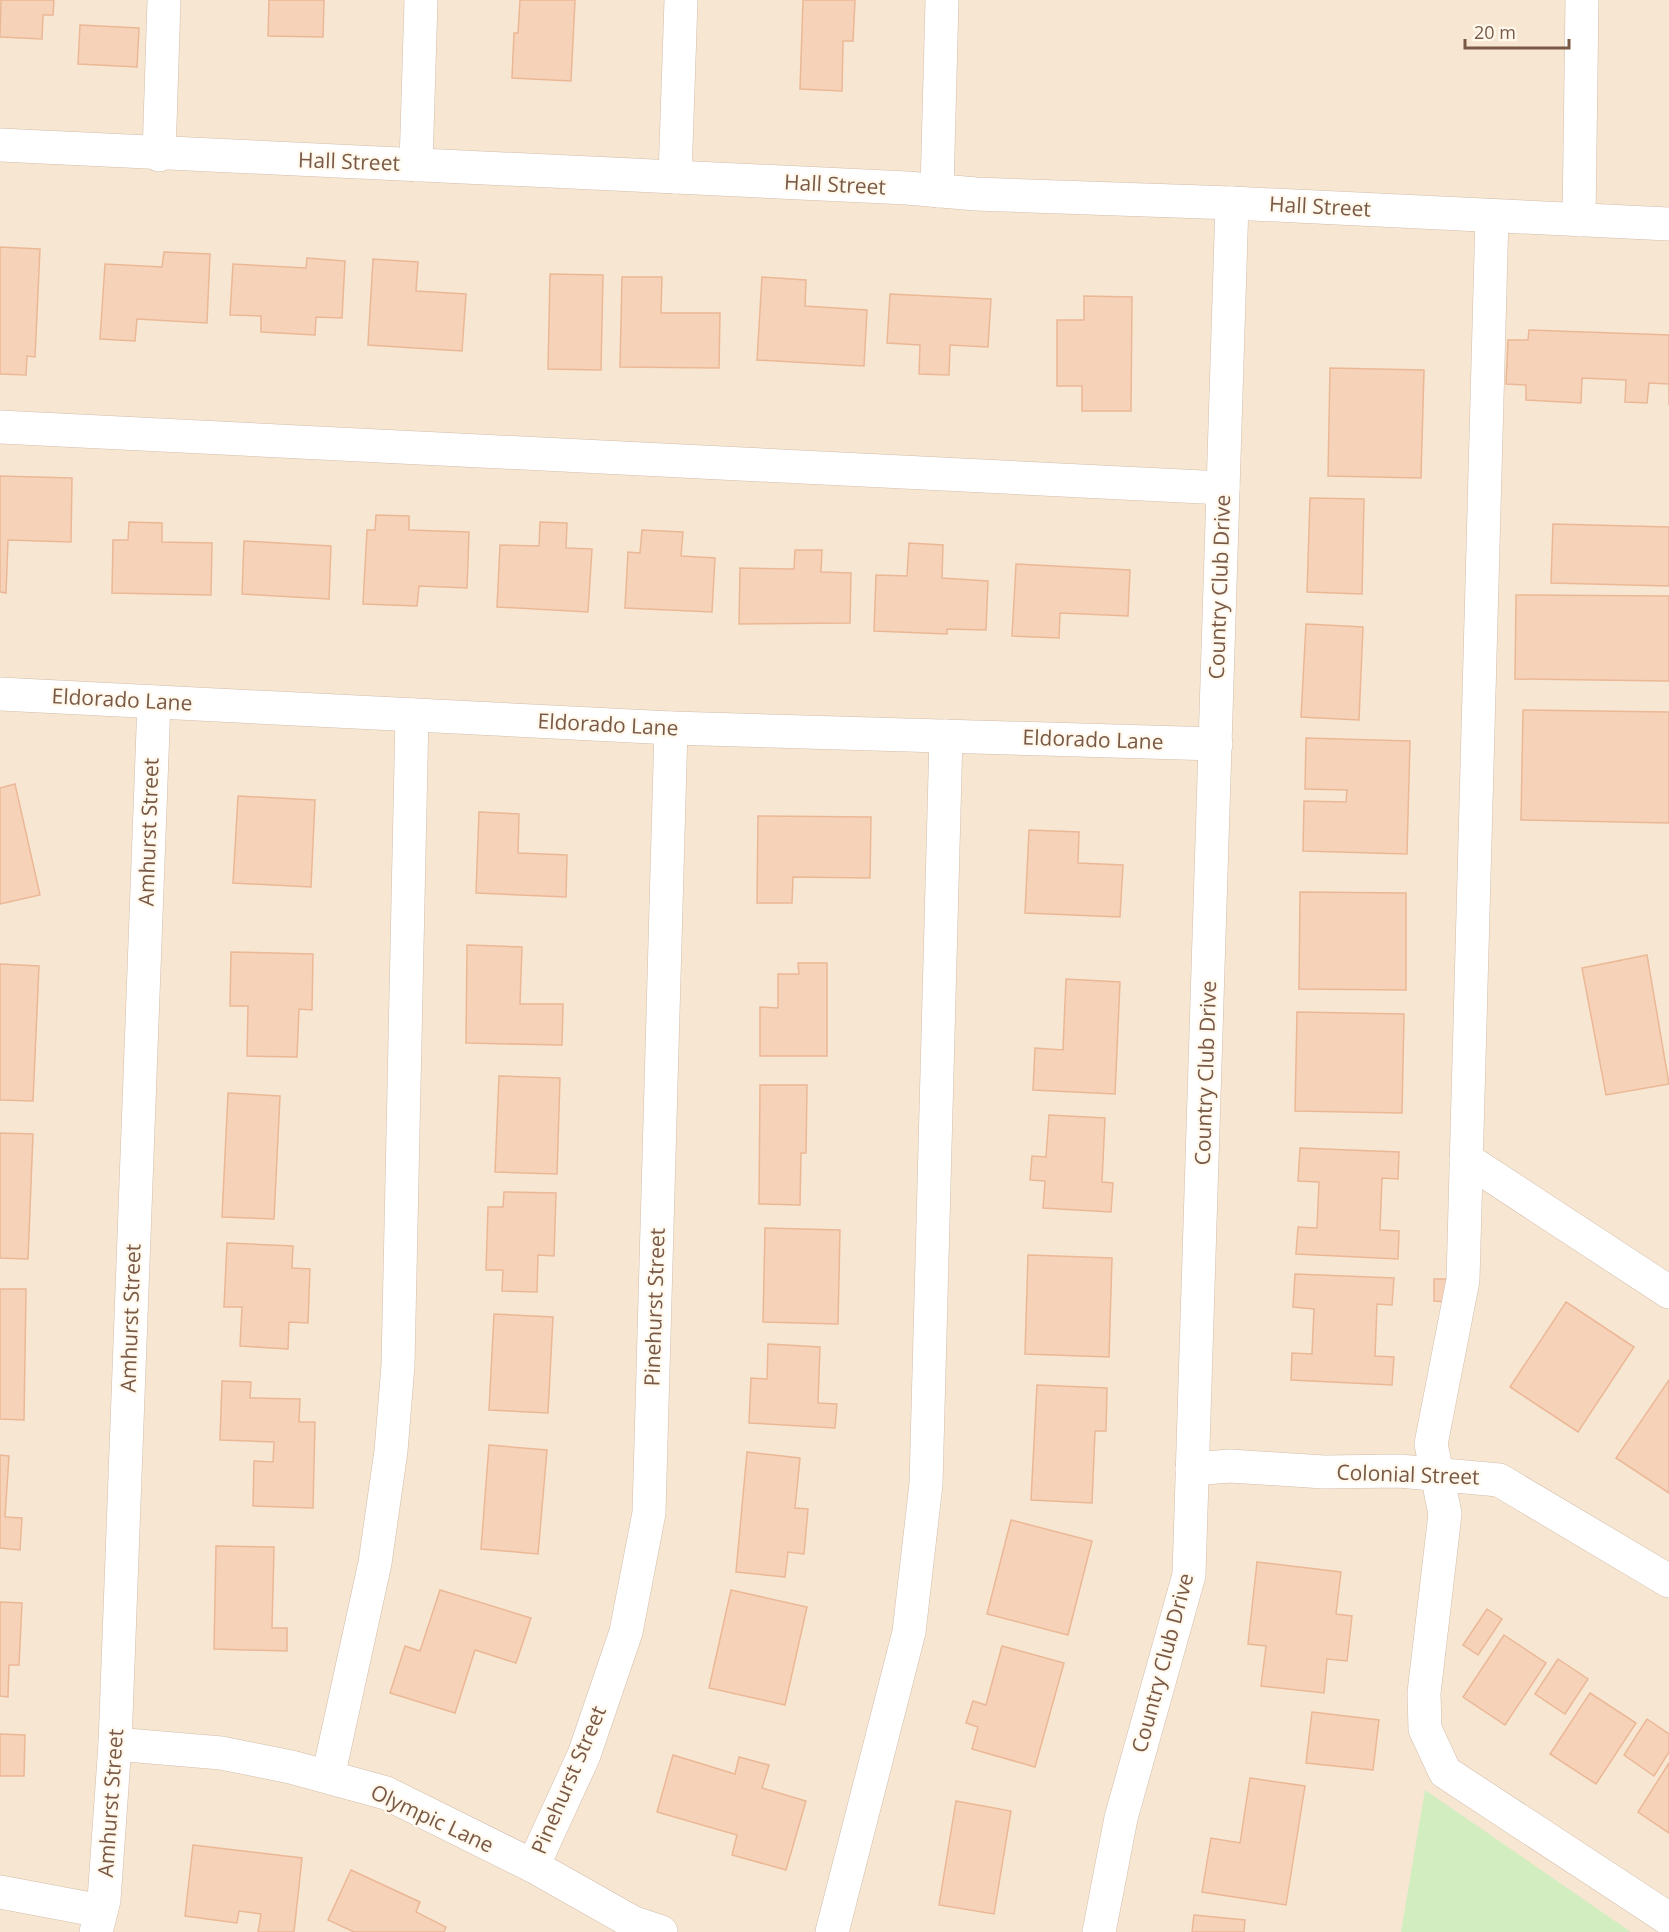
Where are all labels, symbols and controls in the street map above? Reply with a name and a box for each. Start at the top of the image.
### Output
scale bar [1465,12,1568,50]
text: 20 m [1474,20,1516,44]
street label: Hall Street [298,145,400,177]
street label: Hall Street [783,167,887,201]
street label: Hall Street [1268,189,1372,223]
street label: Country Club Drive [1202,494,1236,680]
street label: Eldorado Lane [51,681,193,717]
street label: Eldorado Lane [537,706,679,742]
street label: Eldorado Lane [1022,723,1164,755]
street label: Amhurst Street [131,757,165,907]
street label: Country Club Drive [1188,980,1222,1166]
street label: Pinehurst Street [637,1227,671,1387]
street label: Amhurst Street [113,1243,147,1393]
street label: Colonial Street [1336,1458,1480,1490]
street label: Country Club Drive [1125,1570,1199,1756]
street label: Pinehurst Street [524,1701,612,1858]
street label: Amhurst Street [91,1728,129,1878]
street label: Olympic Lane [366,1777,498,1859]

